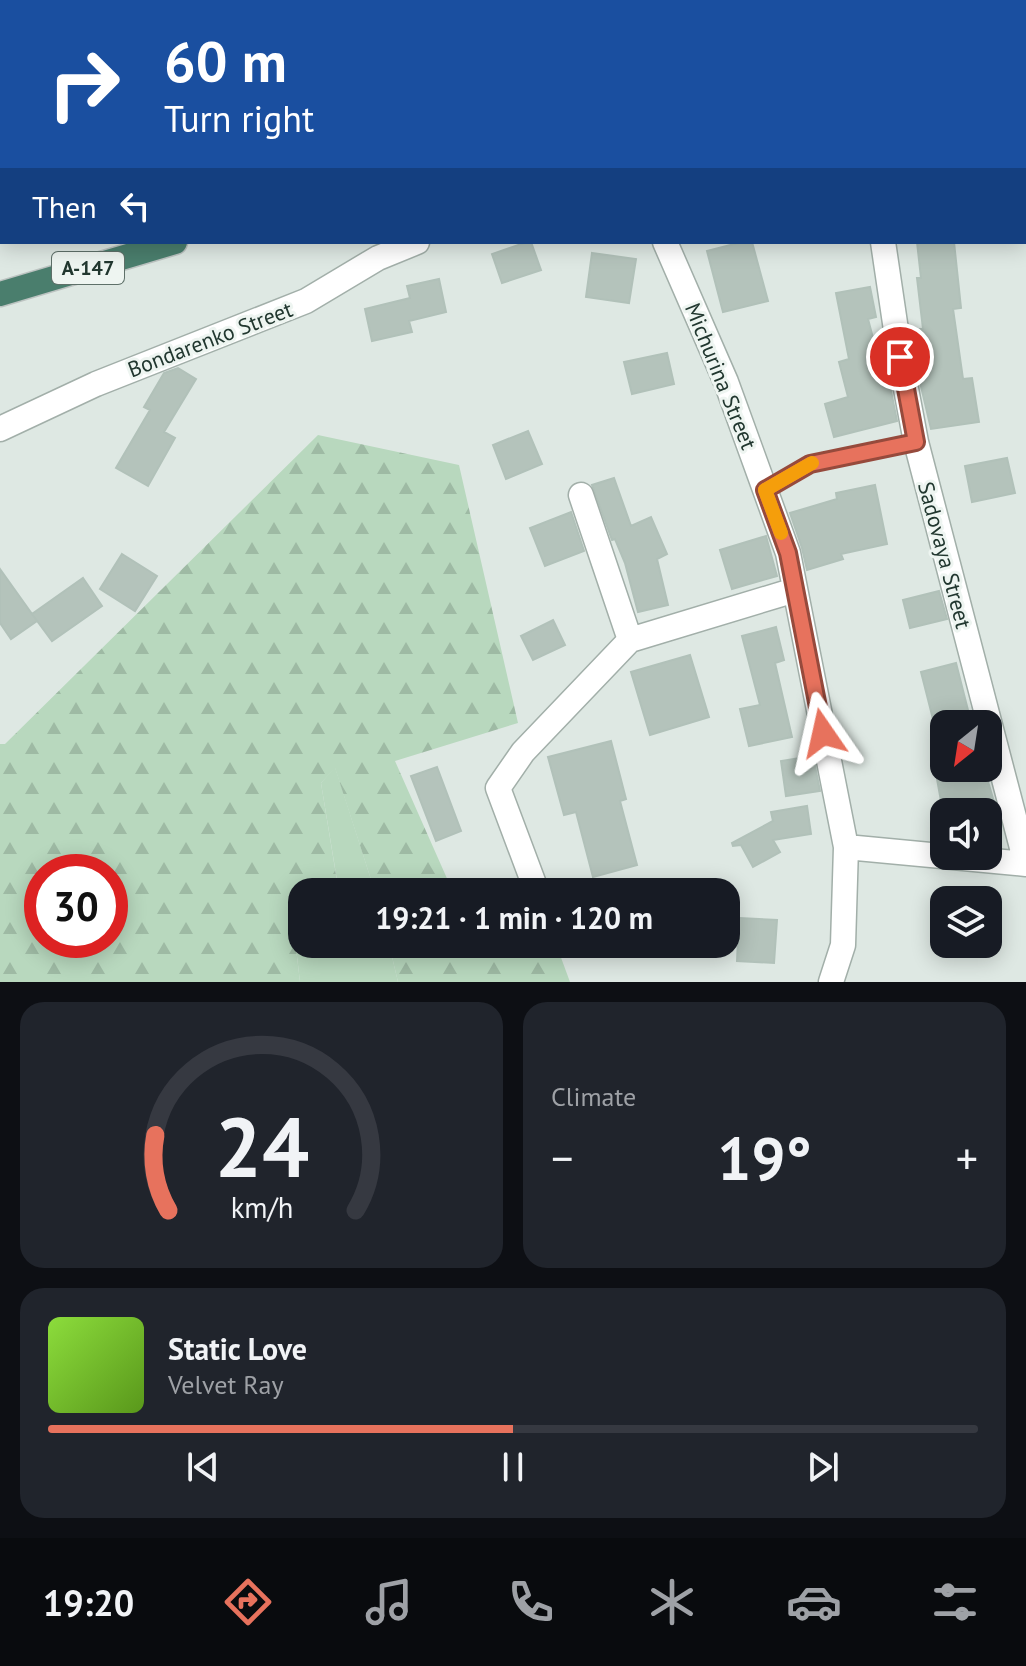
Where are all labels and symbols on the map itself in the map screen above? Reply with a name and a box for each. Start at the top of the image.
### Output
road number: А-147 [52,252,124,284]
street label: Bondarenko Street [124,295,297,383]
street label: Michurina Street [679,299,763,454]
pin [866,323,934,391]
street label: Sadovaya Street [912,479,978,632]
position arrow [781,691,865,775]
north arrow [930,710,1002,782]
speed limit sign: 30 [24,854,128,958]

